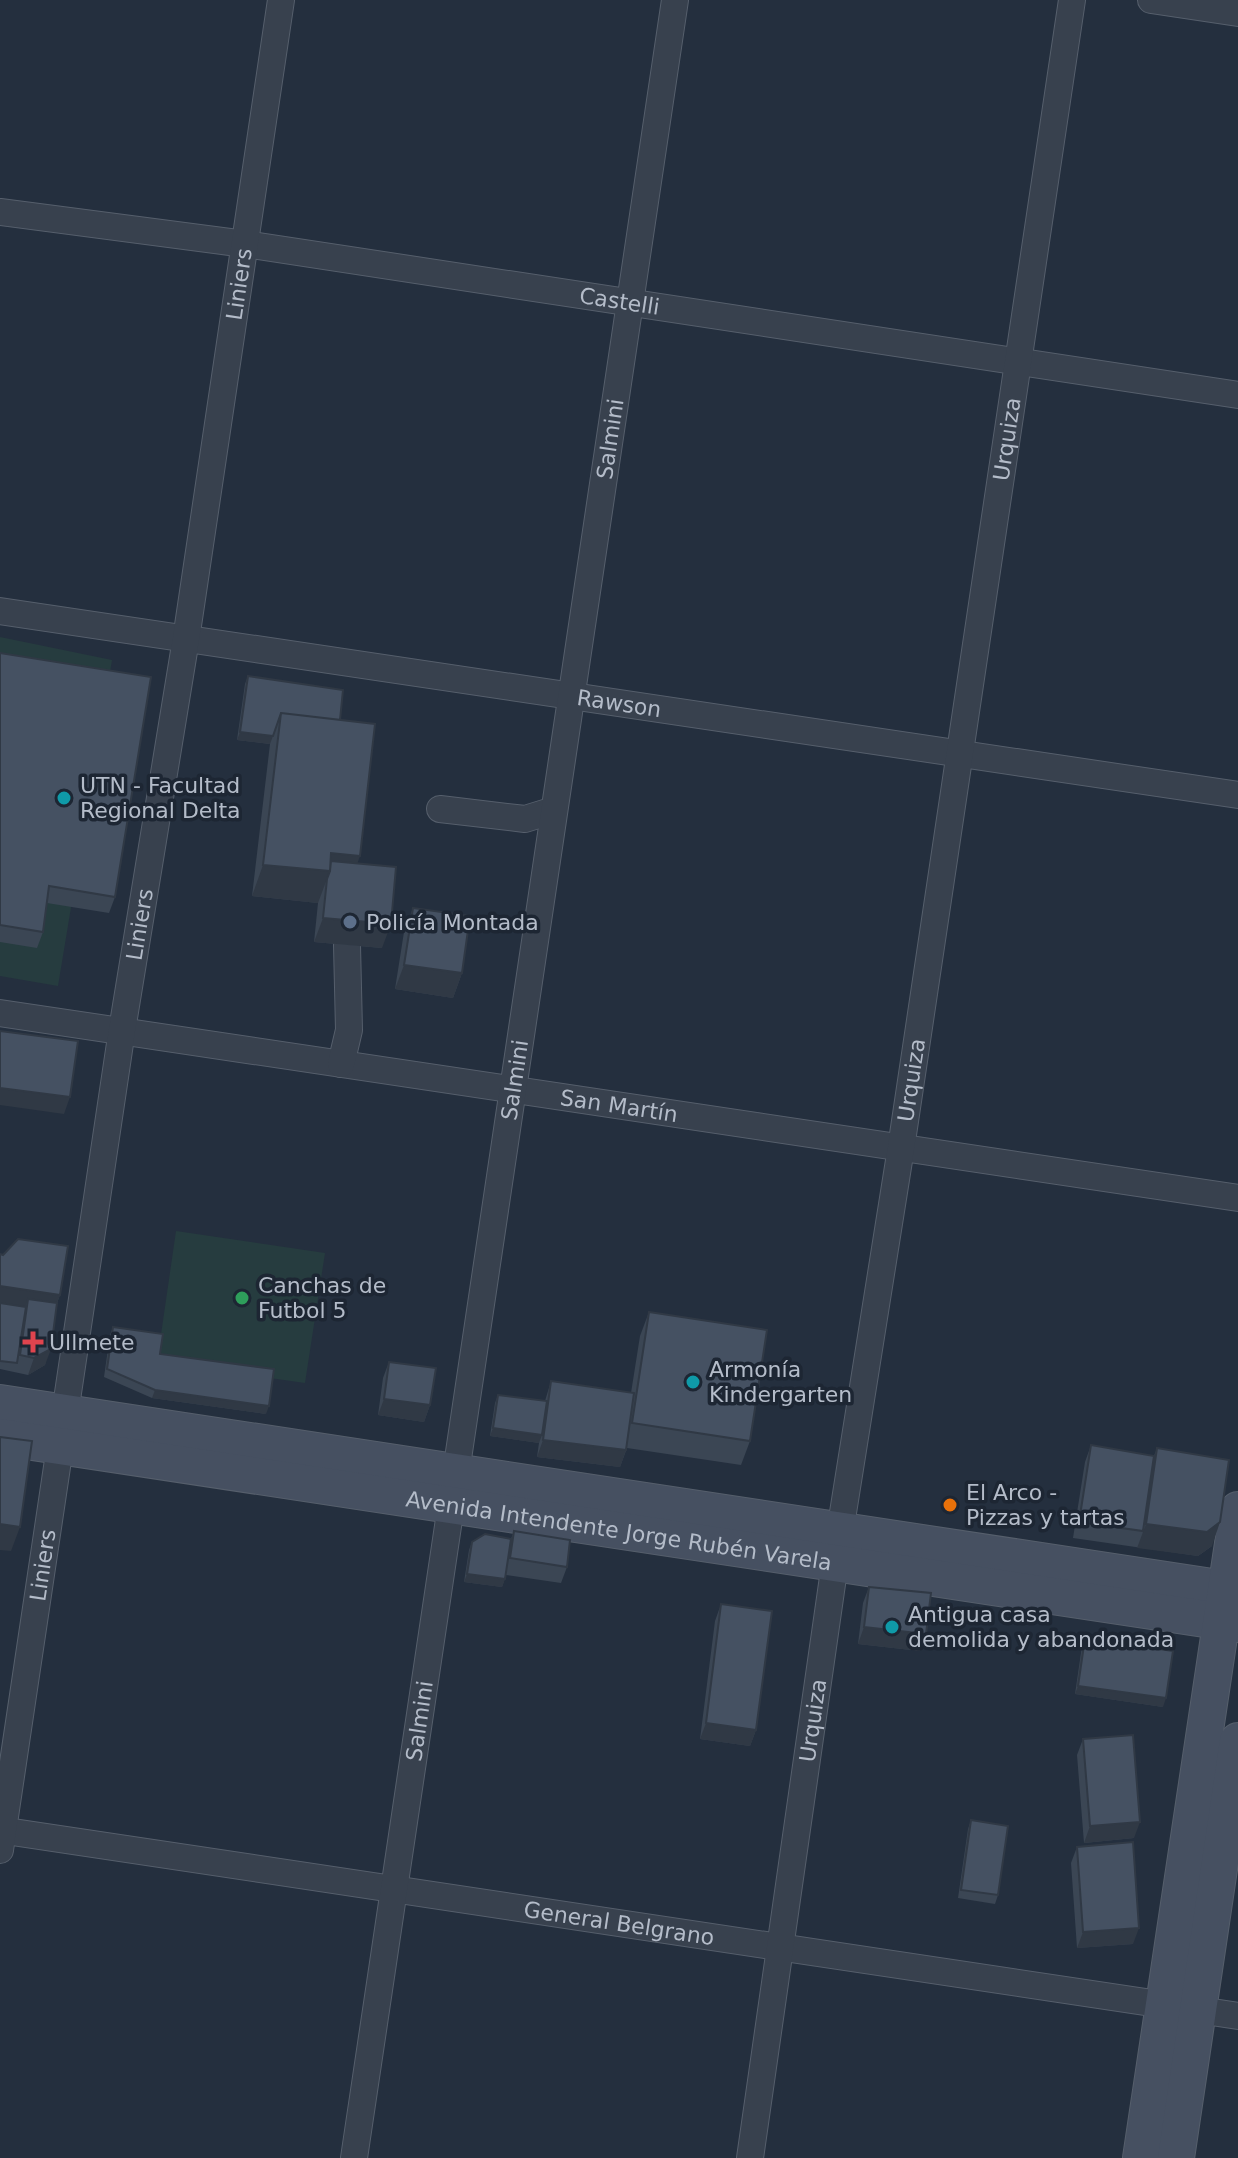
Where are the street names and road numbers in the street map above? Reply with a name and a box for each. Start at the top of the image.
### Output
street label: Liniers [222,246,257,322]
street label: Castelli [578,283,661,320]
street label: Urquiza [989,396,1026,482]
street label: Salmini [592,397,629,481]
street label: Rawson [575,685,663,722]
street label: Liniers [122,887,158,962]
street label: Urquiza [893,1037,930,1123]
street label: Salmini [497,1038,533,1122]
street label: San Martín [559,1085,680,1127]
street label: Avenida Intendente Jorge Rubén Varela [404,1486,834,1576]
street label: Liniers [25,1527,61,1603]
street label: Urquiza [795,1677,831,1764]
street label: Salmini [401,1679,438,1763]
street label: General Belgrano [522,1897,716,1950]

